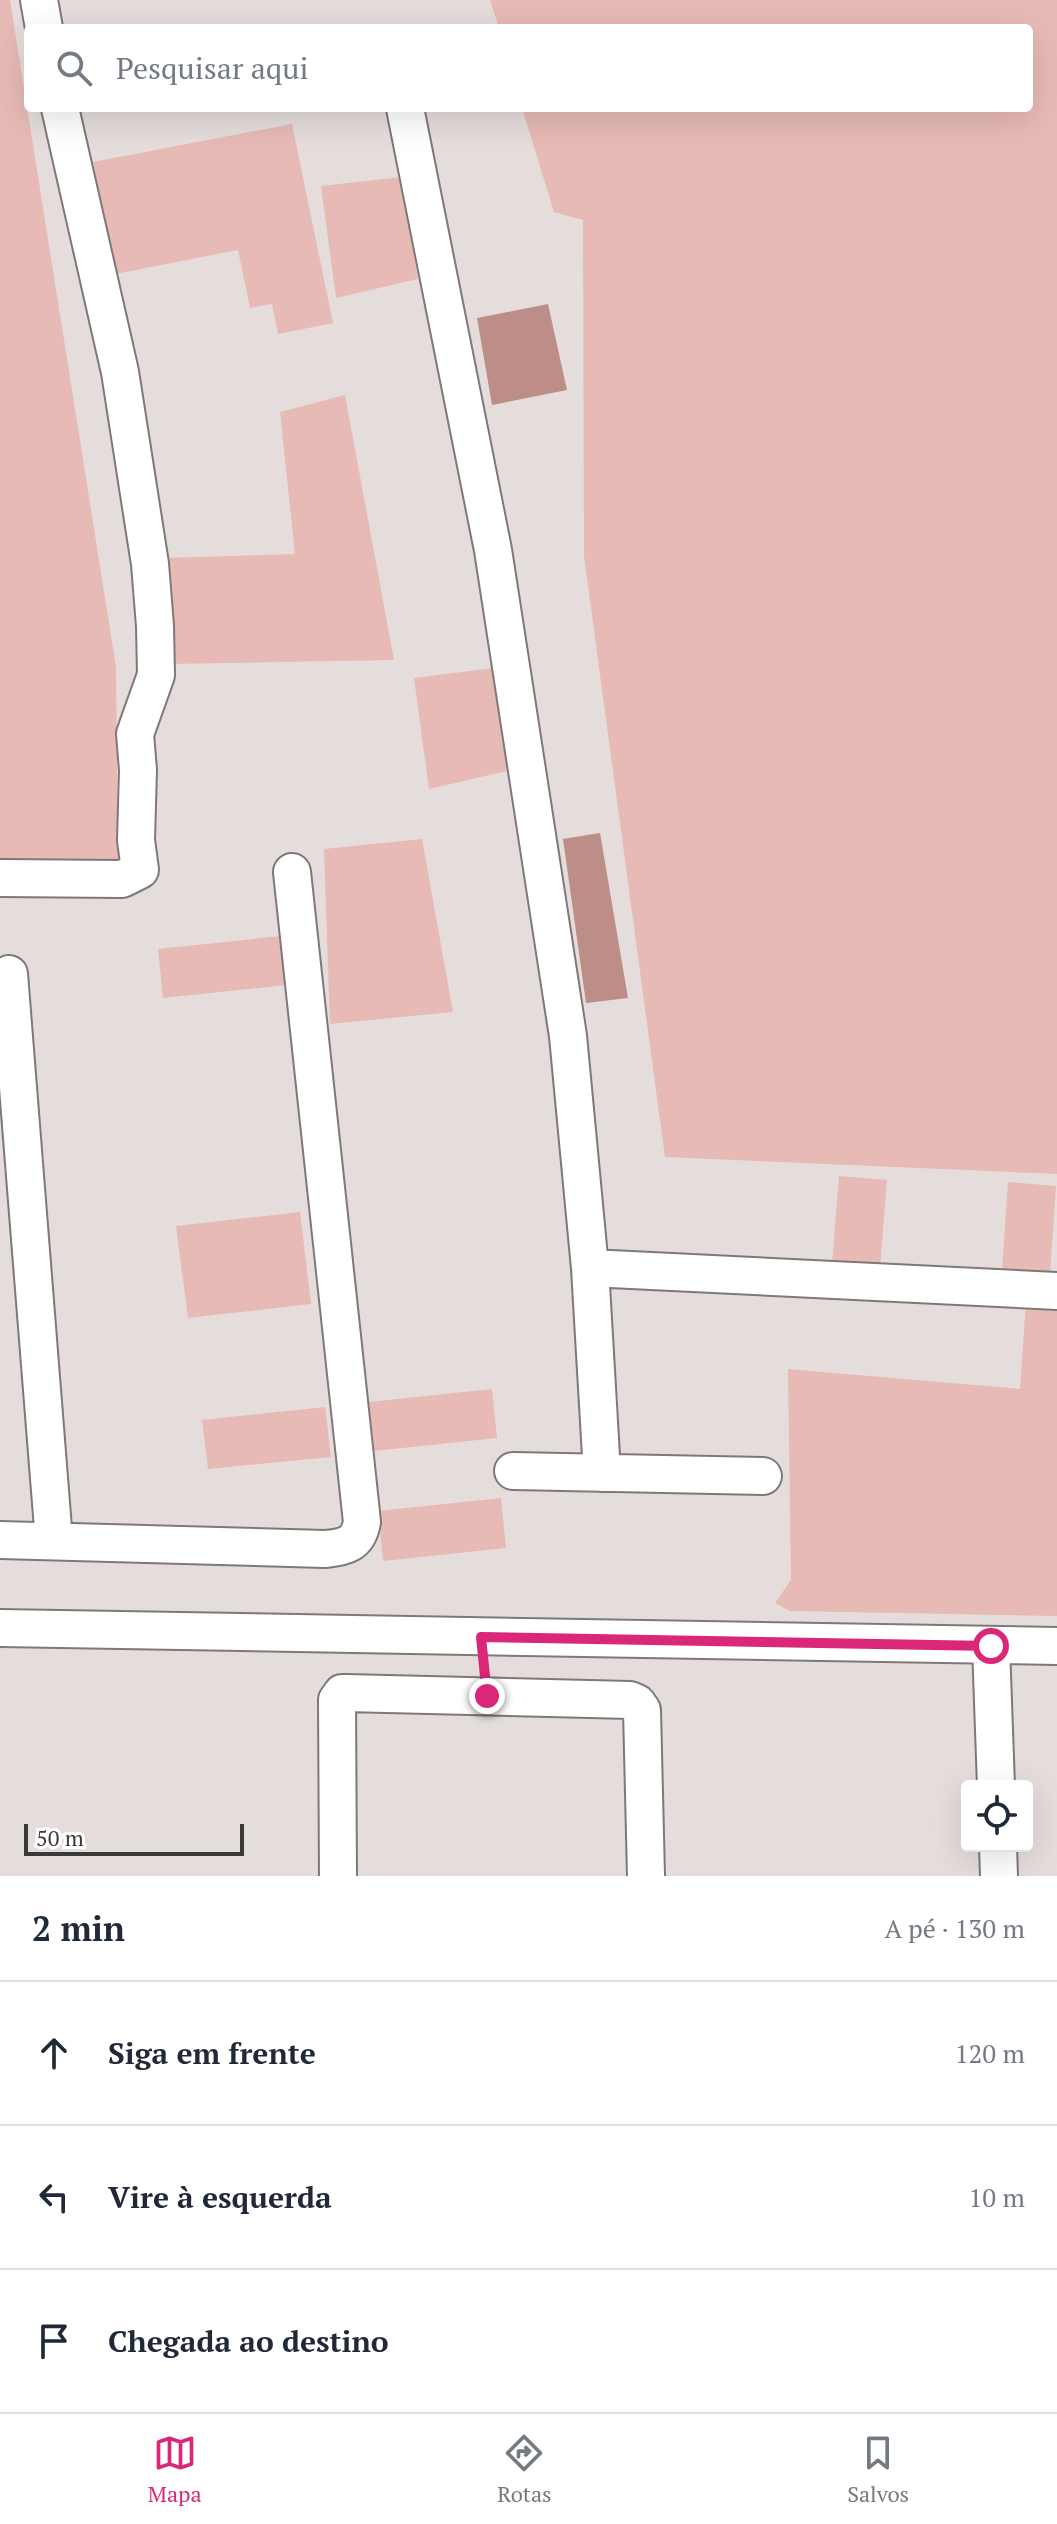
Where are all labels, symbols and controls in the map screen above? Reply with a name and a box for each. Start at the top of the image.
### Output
search box [24,24,1033,112]
icon: search [52,46,96,90]
text: Pesquisar aqui [116,48,309,88]
route start [973,1628,1009,1664]
route end [469,1678,505,1714]
map controls [961,1780,1033,1852]
button: locate [961,1780,1033,1852]
scale bar [24,1820,244,1856]
text: 50 m [36,1823,84,1852]
text: 2 min [32,1906,125,1951]
text: A pé · 130 m [884,1911,1025,1945]
icon: ahead [32,2031,76,2075]
text: Siga em frente [108,2033,316,2073]
text: 120 m [955,2036,1025,2070]
icon: left [32,2175,76,2219]
text: Vire à esquerda [108,2177,332,2217]
text: 10 m [969,2180,1025,2214]
icon: arrive [32,2319,76,2363]
text: Chegada ao destino [108,2321,389,2361]
tab: Mapa [148,2431,202,2508]
tab: Rotas [497,2431,552,2508]
tab: Salvos [847,2431,909,2508]

